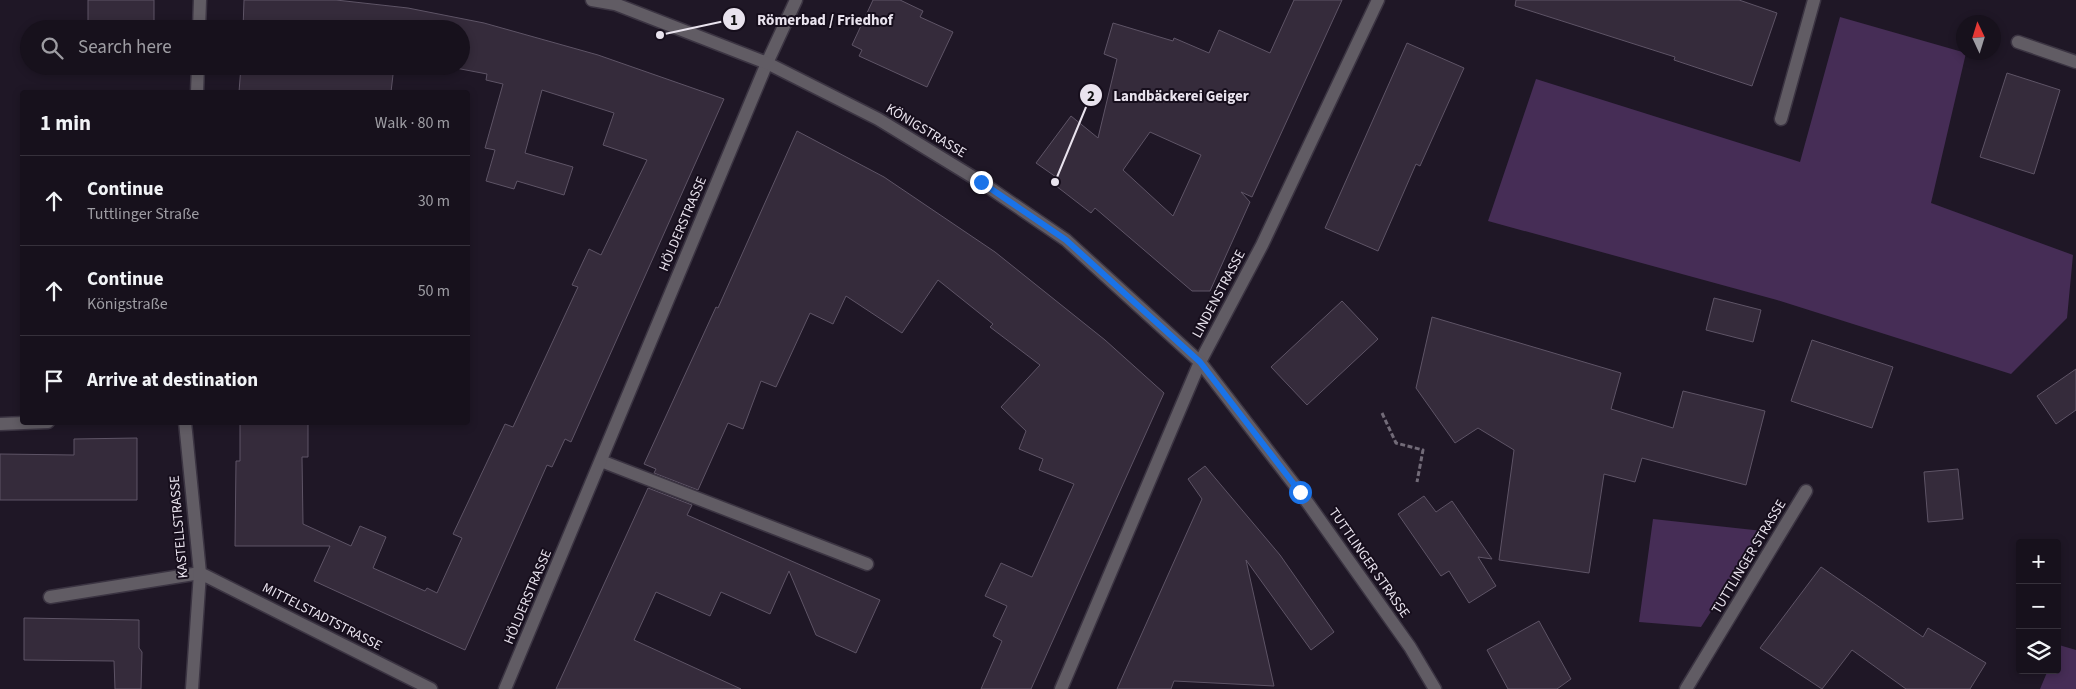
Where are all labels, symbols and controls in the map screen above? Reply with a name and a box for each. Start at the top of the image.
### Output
callout: Römerbad / Friedhof [722,4,903,34]
text: 1 [730,10,738,31]
text: Römerbad / Friedhof [757,10,894,31]
north arrow [1956,15,2001,60]
search box [20,20,470,75]
icon: search [38,34,66,62]
text: Search here [78,34,172,61]
callout: Landbäckerei Geiger [1079,80,1259,110]
text: 2 [1087,86,1095,107]
text: Landbäckerei Geiger [1113,86,1249,107]
street label: KÖNIGSTRASSE [882,99,970,163]
text: 1 min [40,108,91,138]
text: Walk · 80 m [375,112,450,134]
route end [970,171,993,194]
street label: HÖLDERSTRASSE [654,173,712,275]
text: Continue [87,176,164,203]
icon: ahead [40,187,68,215]
text: 30 m [418,190,450,212]
text: Tuttlinger Straße [87,203,199,225]
street label: LINDENSTRASSE [1187,247,1251,341]
text: Continue [87,266,164,293]
icon: ahead [40,277,68,305]
text: 50 m [418,280,450,302]
text: Königstraße [87,293,168,315]
icon: arrive [40,367,68,395]
text: Arrive at destination [87,367,258,394]
street label: KASTELLSTRASSE [165,475,193,579]
route start [1289,481,1312,504]
street label: TUTTLINGER STRASSE [1707,496,1791,618]
street label: TUTTLINGER STRASSE [1323,504,1415,622]
map controls [2016,539,2061,674]
button: + [2016,539,2061,584]
street label: HÖLDERSTRASSE [499,546,557,648]
street label: MITTELSTADTSTRASSE [259,578,385,656]
button: − [2016,584,2061,629]
button: layers [2016,629,2061,674]

